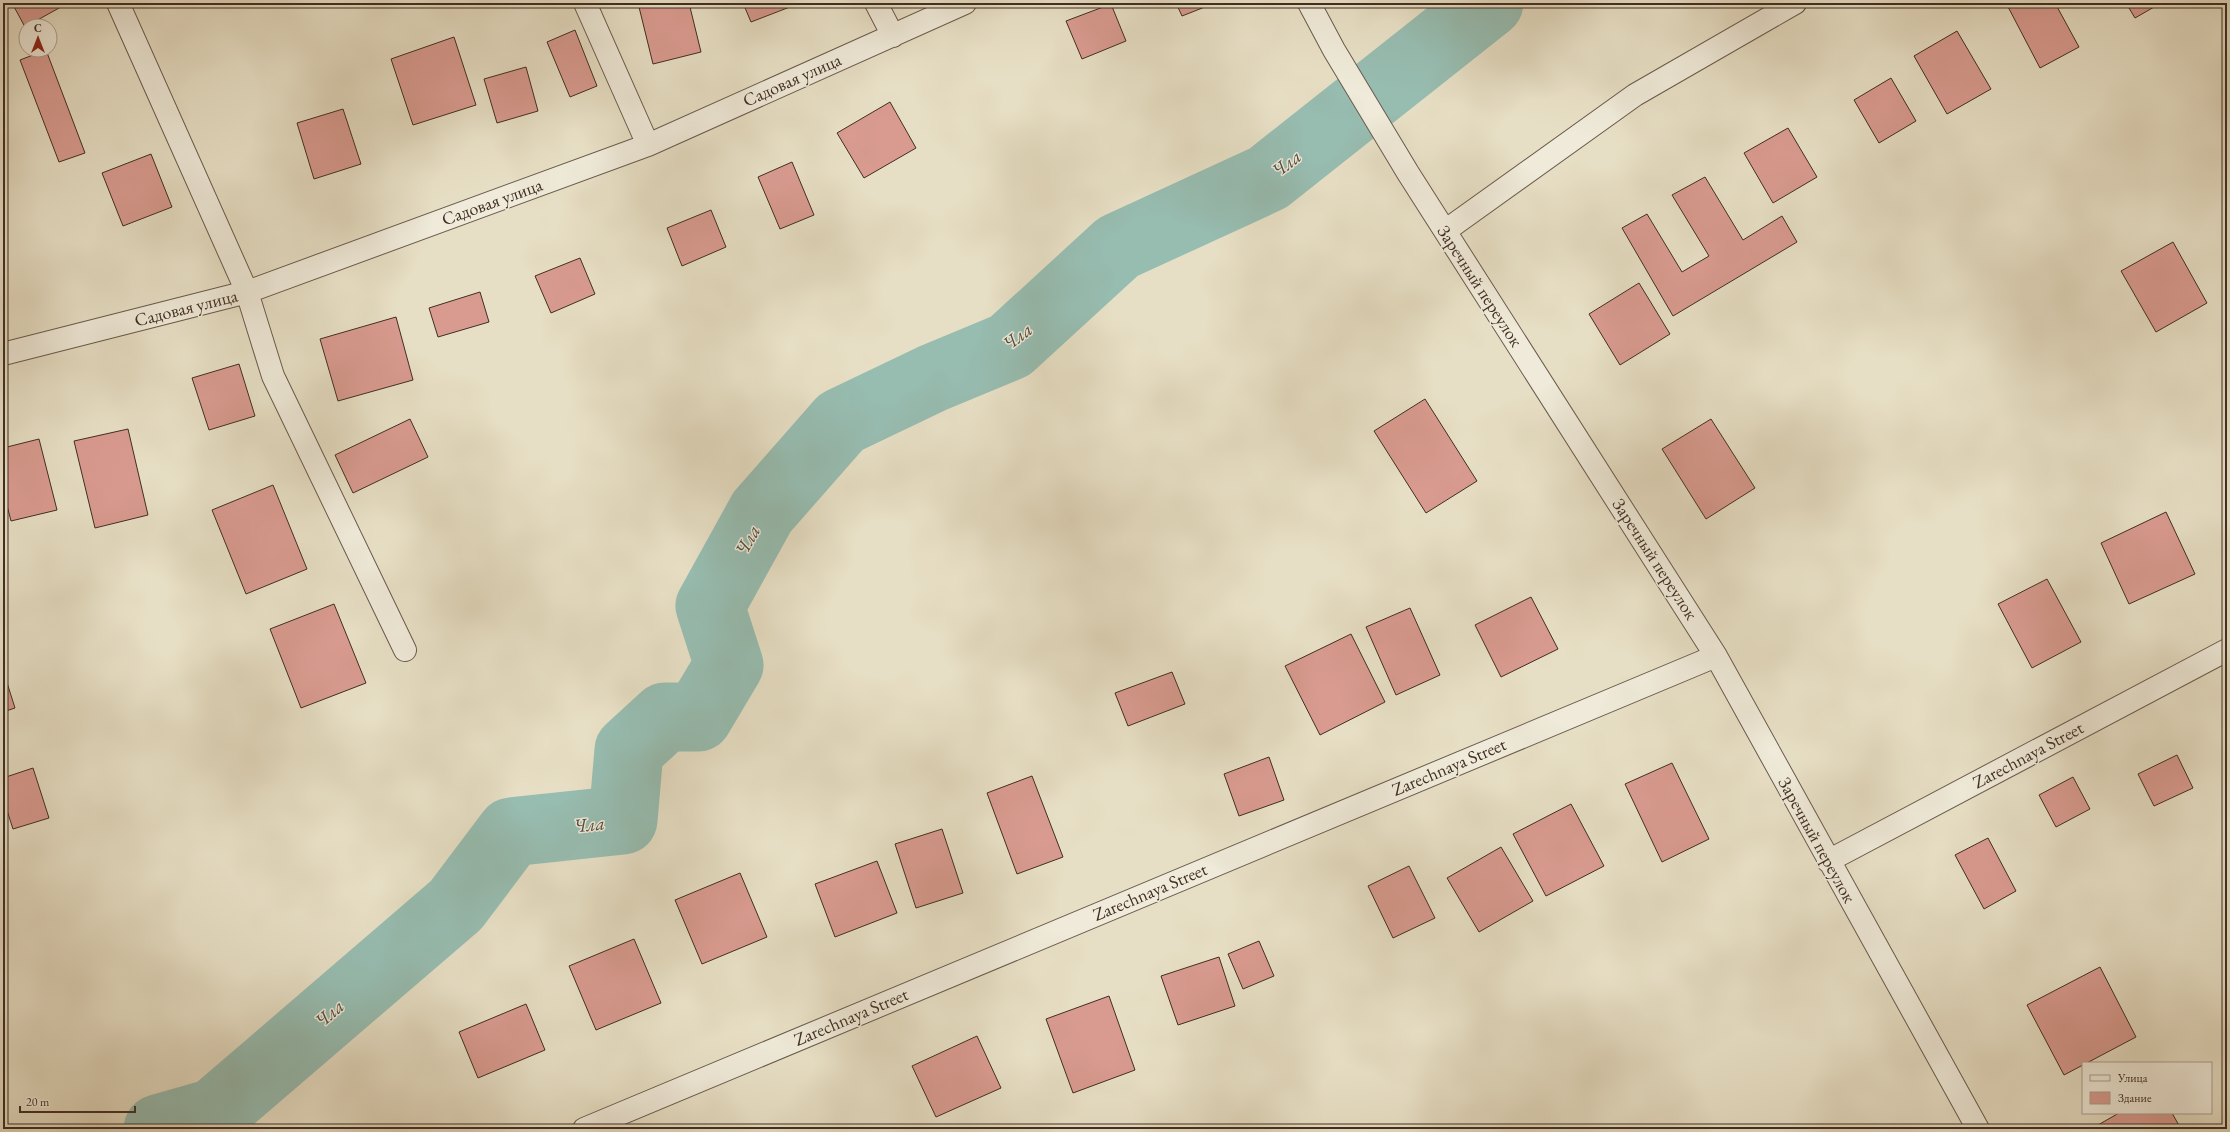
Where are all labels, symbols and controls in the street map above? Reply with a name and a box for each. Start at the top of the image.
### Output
north arrow [18,18,58,58]
text: С [34,21,42,35]
street label: Садовая улица [739,47,845,112]
water label: Чла [1266,144,1306,183]
street label: Садовая улица [438,172,546,230]
street label: Заречный переулок [1433,221,1528,351]
street label: Садовая улица [132,283,241,331]
water label: Чла [997,317,1037,356]
street label: Заречный переулок [1608,494,1703,624]
water label: Чла [729,521,766,560]
street label: Zarechnaya Street [1969,716,2087,793]
street label: Zarechnaya Street [1388,732,1510,801]
street label: Заречный переулок [1773,773,1862,907]
water label: Чла [572,810,606,839]
street label: Zarechnaya Street [1089,857,1211,926]
street label: Zarechnaya Street [790,982,912,1051]
water label: Чла [309,994,349,1033]
legend [2082,1062,2212,1114]
text: Улица [2117,1070,2148,1086]
scale bar [20,1088,135,1114]
text: Здание [2118,1090,2152,1106]
text: 20 m [26,1094,50,1110]

